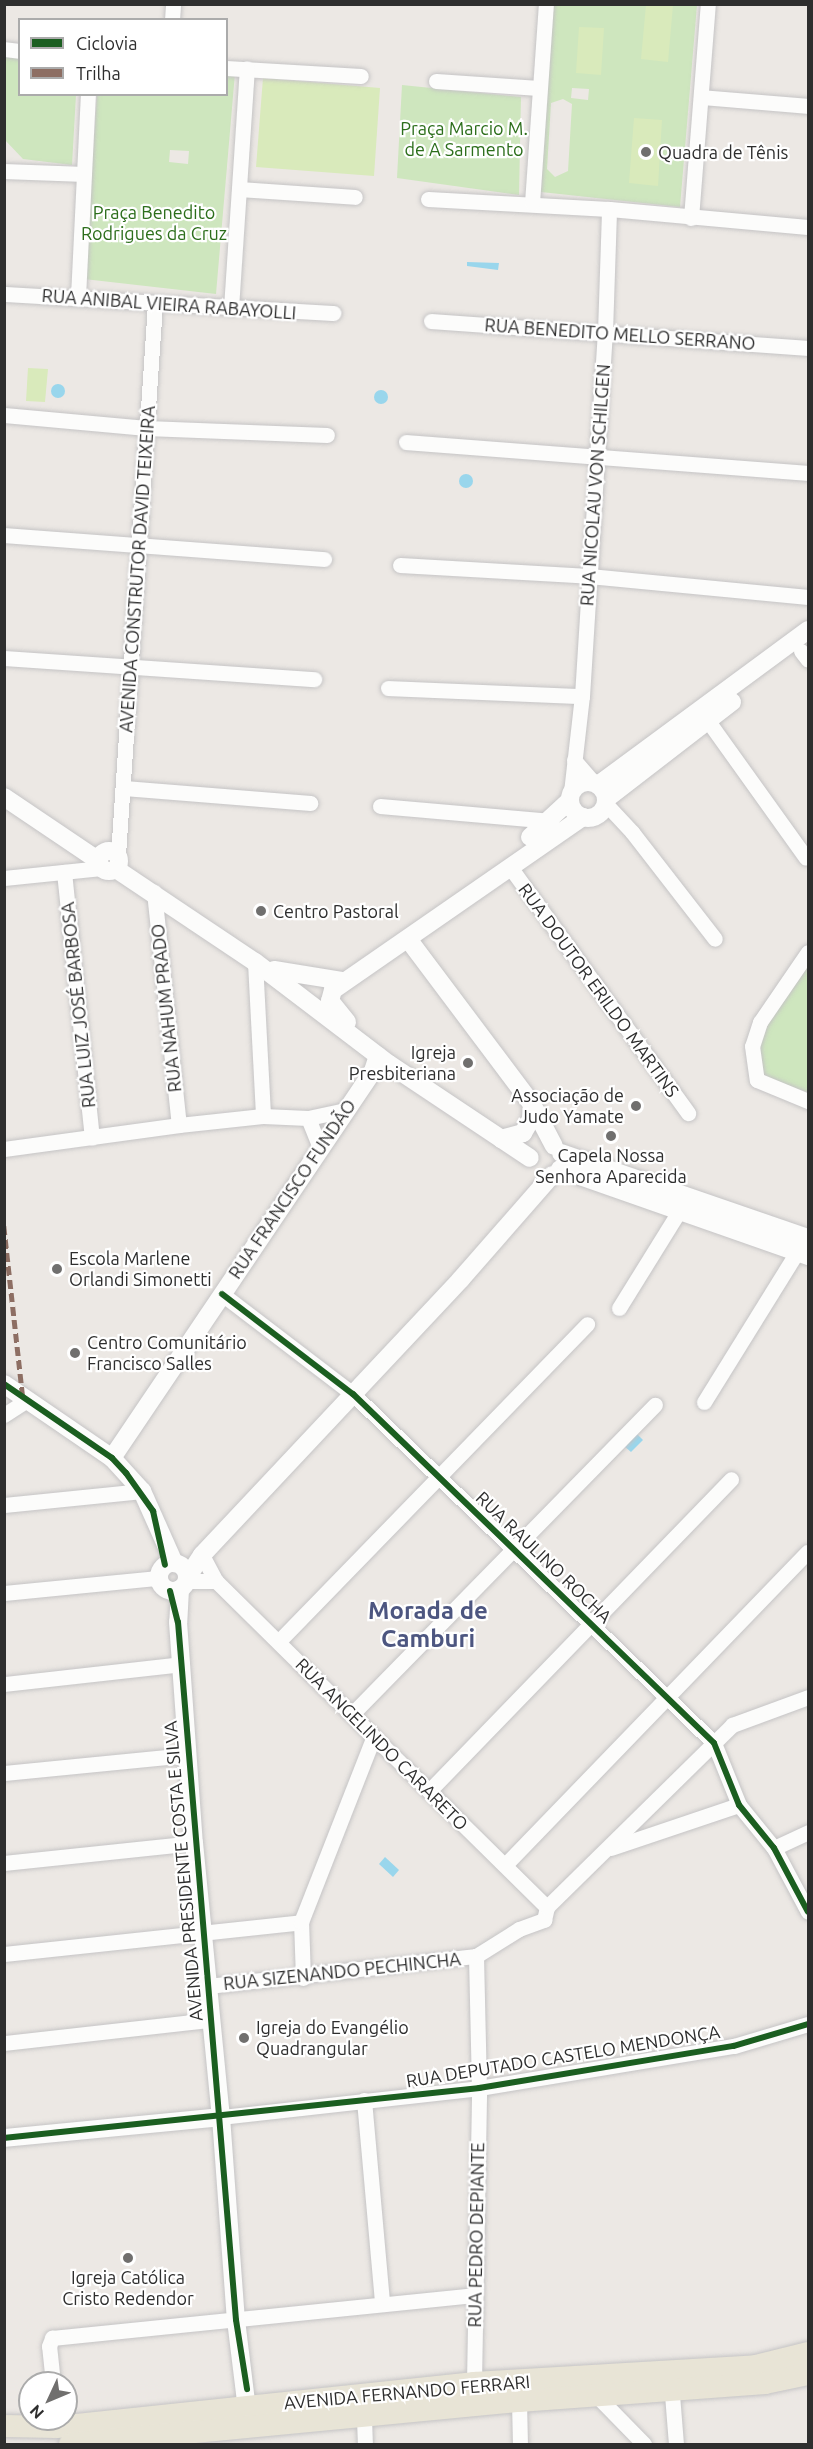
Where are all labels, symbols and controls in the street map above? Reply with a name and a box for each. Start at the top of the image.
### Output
legend [18,18,228,96]
text: Ciclovia [76,33,137,53]
text: Trilha [76,63,121,83]
park label: Praça Marcio M. de A Sarmento [400,118,528,160]
place label: Quadra de Tênis [658,141,788,163]
marker: Quadra de Tênis [639,145,653,159]
park label: Praça Benedito Rodrigues da Cruz [81,202,227,244]
street label: RUA ANIBAL VIEIRA RABAYOLLI [41,284,297,324]
street label: RUA BENEDITO MELLO SERRANO [484,314,756,354]
street label: RUA NICOLAU VON SCHILGEN [576,363,614,607]
street label: AVENIDA CONSTRUTOR DAVID TEIXEIRA [115,405,159,733]
street label: RUA DOUTOR ERILDO MARTINS [514,879,684,1101]
place label: Centro Pastoral [273,900,399,922]
street label: RUA LUIZ JOSÉ BARBOSA [56,901,100,1109]
marker: Centro Pastoral [254,904,268,918]
street label: RUA NAHUM PRADO [146,923,186,1093]
place label: Igreja Presbiteriana [349,1042,456,1084]
marker: Igreja Presbiteriana [461,1056,475,1070]
place label: Associação de Judo Yamate [511,1085,624,1128]
street label: RUA FRANCISCO FUNDÃO [224,1095,360,1283]
marker: Associação de Judo Yamate [629,1099,643,1113]
marker: Capela Nossa Senhora Aparecida [604,1129,618,1143]
place label: Capela Nossa Senhora Aparecida [535,1145,687,1188]
place label: Escola Marlene Orlandi Simonetti [69,1248,212,1290]
marker: Escola Marlene Orlandi Simonetti [50,1262,64,1276]
place label: Centro Comunitário Francisco Salles [87,1332,247,1374]
marker: Centro Comunitário Francisco Salles [68,1346,82,1360]
street label: RUA RAULINO ROCHA [472,1487,616,1627]
district label: Morada de Camburi [368,1597,488,1653]
street label: RUA ANGELINDO CARARETO [291,1653,473,1835]
street label: AVENIDA PRESIDENTE COSTA E SILVA [159,1720,207,2022]
street label: RUA SIZENANDO PECHINCHA [222,1948,462,1994]
place label: Igreja do Evangélio Quadrangular [256,2017,409,2060]
street label: RUA DEPUTADO CASTELO MENDONÇA [404,2020,722,2092]
marker: Igreja do Evangélio Quadrangular [237,2031,251,2045]
street label: RUA PEDRO DEPIANTE [464,2142,488,2328]
marker: Igreja Católica Cristo Redendor [121,2251,135,2265]
place label: Igreja Católica Cristo Redendor [62,2267,194,2310]
street label: AVENIDA FERNANDO FERRARI [283,2370,531,2414]
north arrow [18,2371,78,2431]
text: N [26,2402,47,2423]

